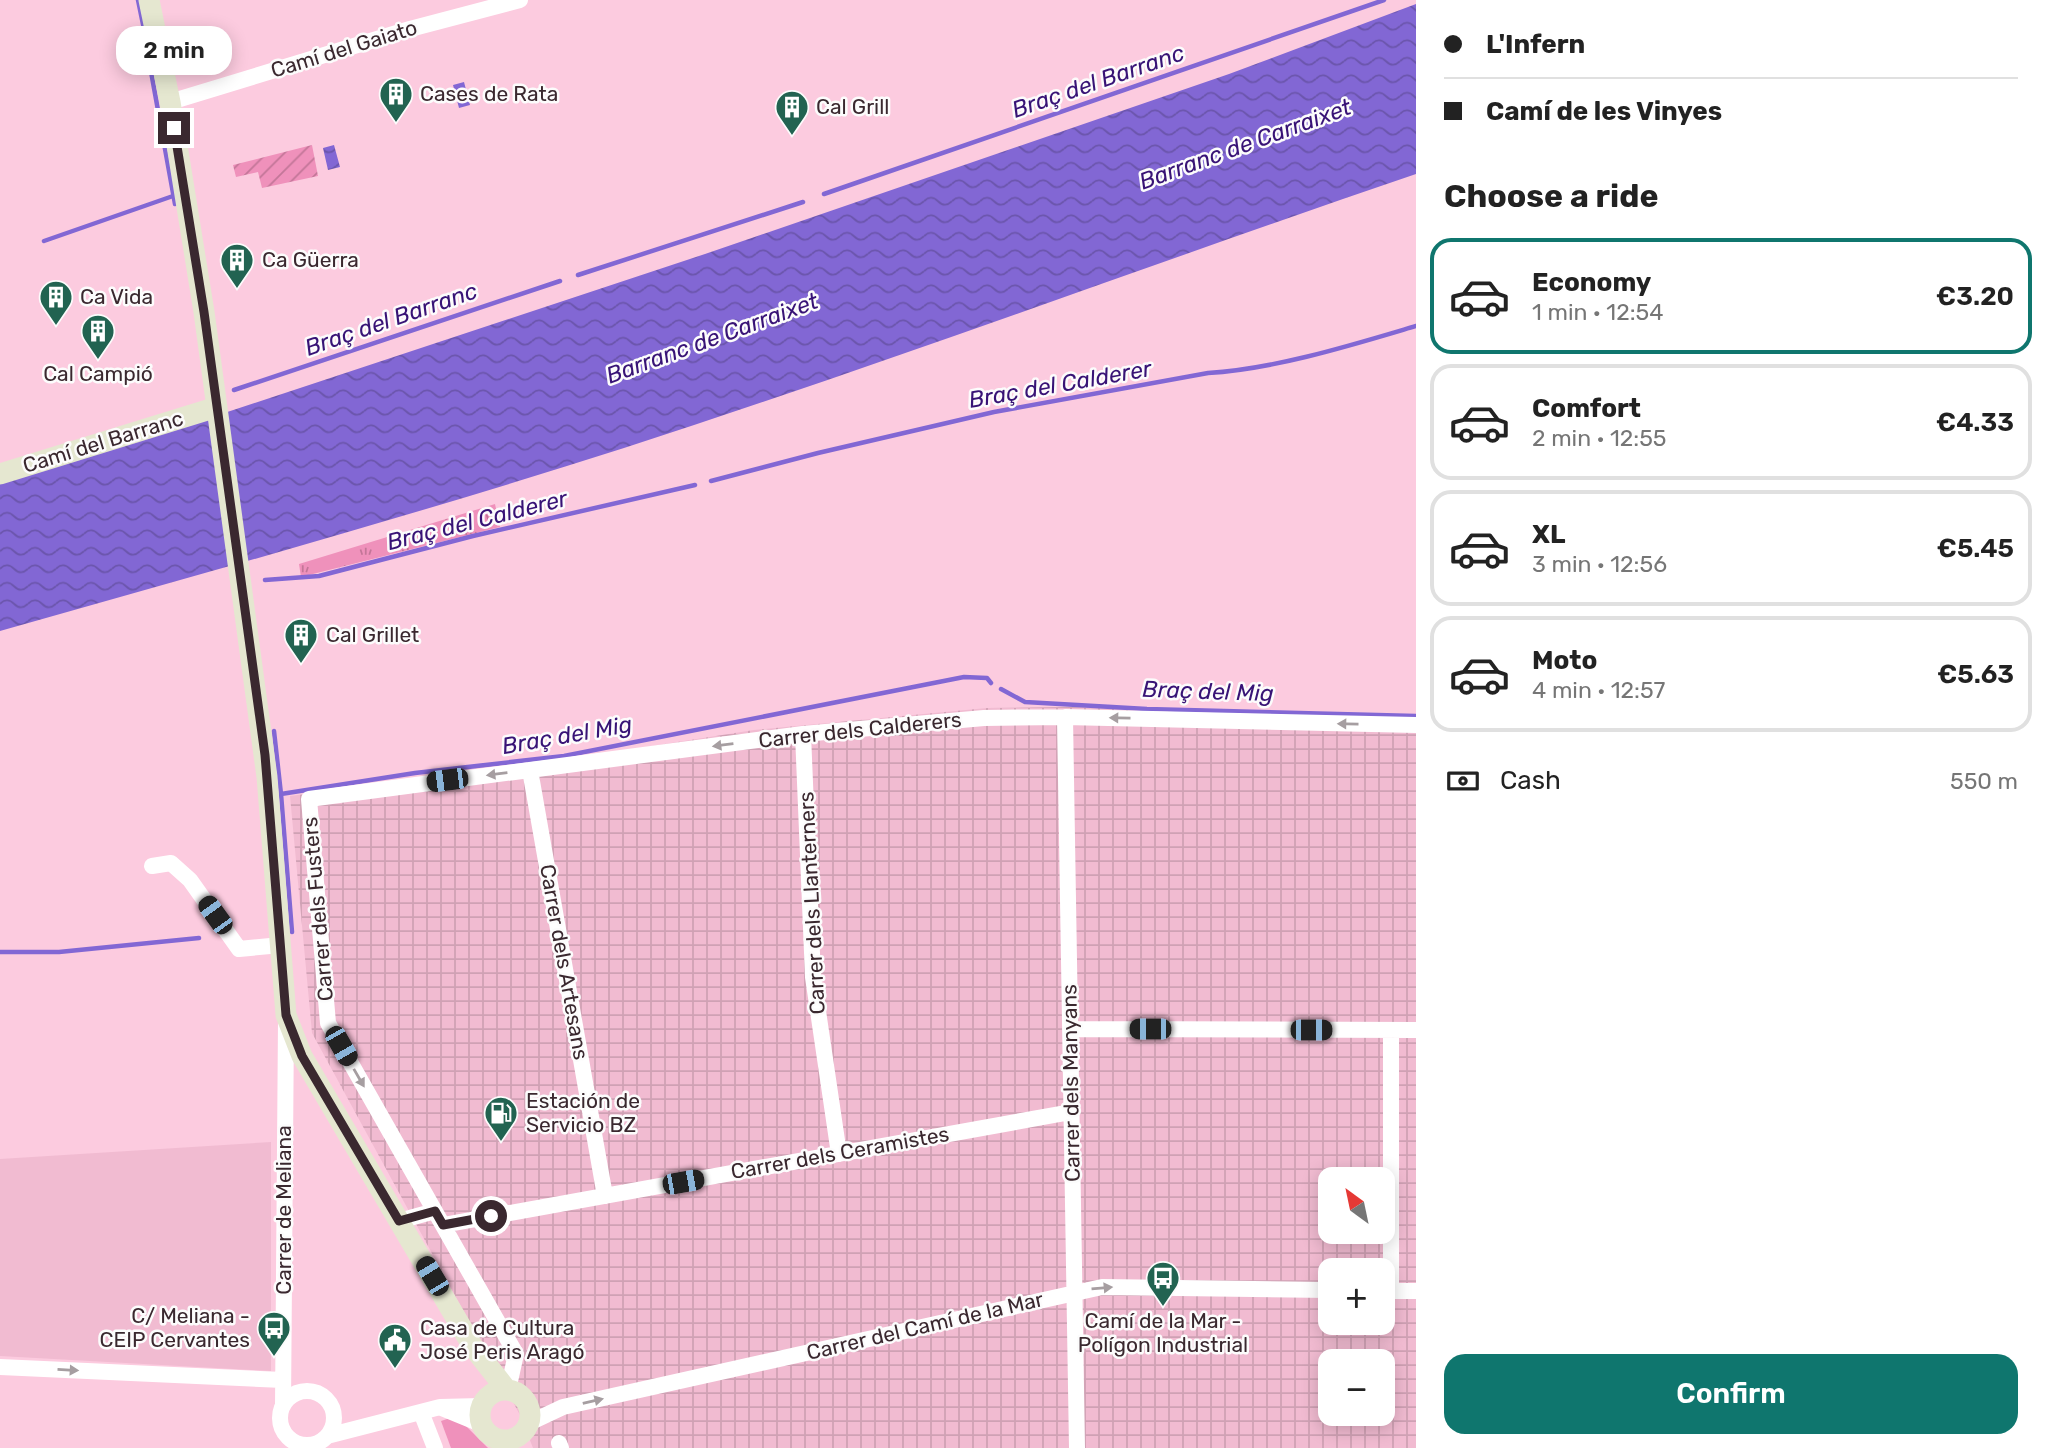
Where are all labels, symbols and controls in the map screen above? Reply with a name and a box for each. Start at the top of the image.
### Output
street label: Camí del Gaiato [268,14,420,83]
callout: 2 min [116,26,232,76]
text: L'Infern [1486,29,1585,60]
text: 2 min [143,36,205,64]
water label: Braç del Barranc [1008,38,1188,124]
building icon: Cases de Rata [377,75,415,124]
place label: Cases de Rata [420,81,558,106]
building icon: Cal Grill [773,88,811,137]
water label: Barranc de Carraixet [1135,92,1356,195]
place label: Cal Grill [816,94,889,119]
text: Camí de les Vinyes [1486,96,1722,127]
route end [158,112,190,144]
text: Choose a ride [1444,177,1658,215]
building icon: Ca Güerra [218,241,256,290]
place label: Ca Güerra [262,247,359,272]
icon: car [1448,265,1511,328]
text: Economy [1532,267,1651,298]
water label: Braç del Barranc [301,276,481,362]
building icon: Ca Vida [37,278,75,327]
text: €3.20 [1936,281,2014,312]
place label: Ca Vida [80,284,153,309]
water label: Barranc de Carraixet [602,286,823,389]
text: 1 min · 12:54 [1532,298,1663,326]
building icon: Cal Campió [79,312,117,361]
water label: Braç del Calderer [966,354,1155,414]
place label: Cal Campió [43,361,153,386]
icon: car [1448,391,1511,454]
text: Comfort [1532,393,1641,424]
street label: Camí del Barranc [20,405,186,478]
text: €4.33 [1936,407,2014,438]
text: 2 min · 12:55 [1532,424,1667,452]
water label: Braç del Calderer [384,484,571,556]
icon: car [1448,517,1511,580]
text: XL [1532,519,1565,550]
text: €5.45 [1937,533,2014,564]
text: 3 min · 12:56 [1532,550,1667,578]
building icon: Cal Grillet [282,616,320,665]
place label: Cal Grillet [326,622,419,647]
icon: car [1448,643,1511,706]
text: Moto [1532,645,1597,676]
text: €5.63 [1937,659,2014,690]
water label: Braç del Mig [1142,675,1274,707]
text: 4 min · 12:57 [1532,676,1665,704]
street label: Carrer dels Calderers [757,706,963,753]
water label: Braç del Mig [500,710,634,760]
one-way arrow [1109,713,1131,724]
one-way arrow [1337,718,1359,729]
one-way arrow [712,739,734,750]
icon: cash [1444,762,1482,800]
text: Cash [1500,765,1561,796]
car [425,767,470,793]
text: 550 m [1950,767,2018,795]
one-way arrow [486,769,508,780]
street label: Carrer dels Llanterners [793,791,830,1015]
street label: Carrer dels Fusters [297,816,338,1002]
street label: Carrer dels Artesans [535,862,594,1062]
car [195,892,236,938]
street label: Carrer dels Manyans [1056,984,1085,1182]
car [1130,1019,1172,1040]
car [1291,1020,1333,1041]
car [322,1023,361,1069]
one-way arrow [353,1068,365,1088]
place label: Estación de Servicio BZ [526,1088,640,1137]
fuel station icon: Estación de Servicio BZ [482,1094,520,1143]
street label: Carrer dels Ceramistes [729,1121,951,1184]
street label: Carrer de Meliana [271,1125,296,1295]
north arrow [1318,1167,1395,1244]
map controls [1318,1167,1395,1426]
car [661,1168,706,1196]
route start [475,1200,507,1232]
car [413,1253,452,1299]
button: + [1318,1258,1395,1335]
bus stop icon: Camí de la Mar - Polígon Industrial [1144,1259,1182,1308]
one-way arrow [1092,1283,1114,1294]
street label: Carrer del Camí de la Mar [804,1286,1046,1365]
place label: C/ Meliana - CEIP Cervantes [100,1303,250,1352]
place label: Camí de la Mar - Polígon Industrial [1078,1308,1248,1357]
bus stop icon: C/ Meliana - CEIP Cervantes [255,1309,293,1358]
place label: Casa de Cultura José Peris Aragó [420,1315,585,1364]
public building icon: Casa de Cultura José Peris Aragó [376,1321,414,1370]
button: − [1318,1349,1395,1426]
button: Confirm [1444,1354,2018,1434]
one-way arrow [57,1365,79,1376]
one-way arrow [582,1395,604,1406]

